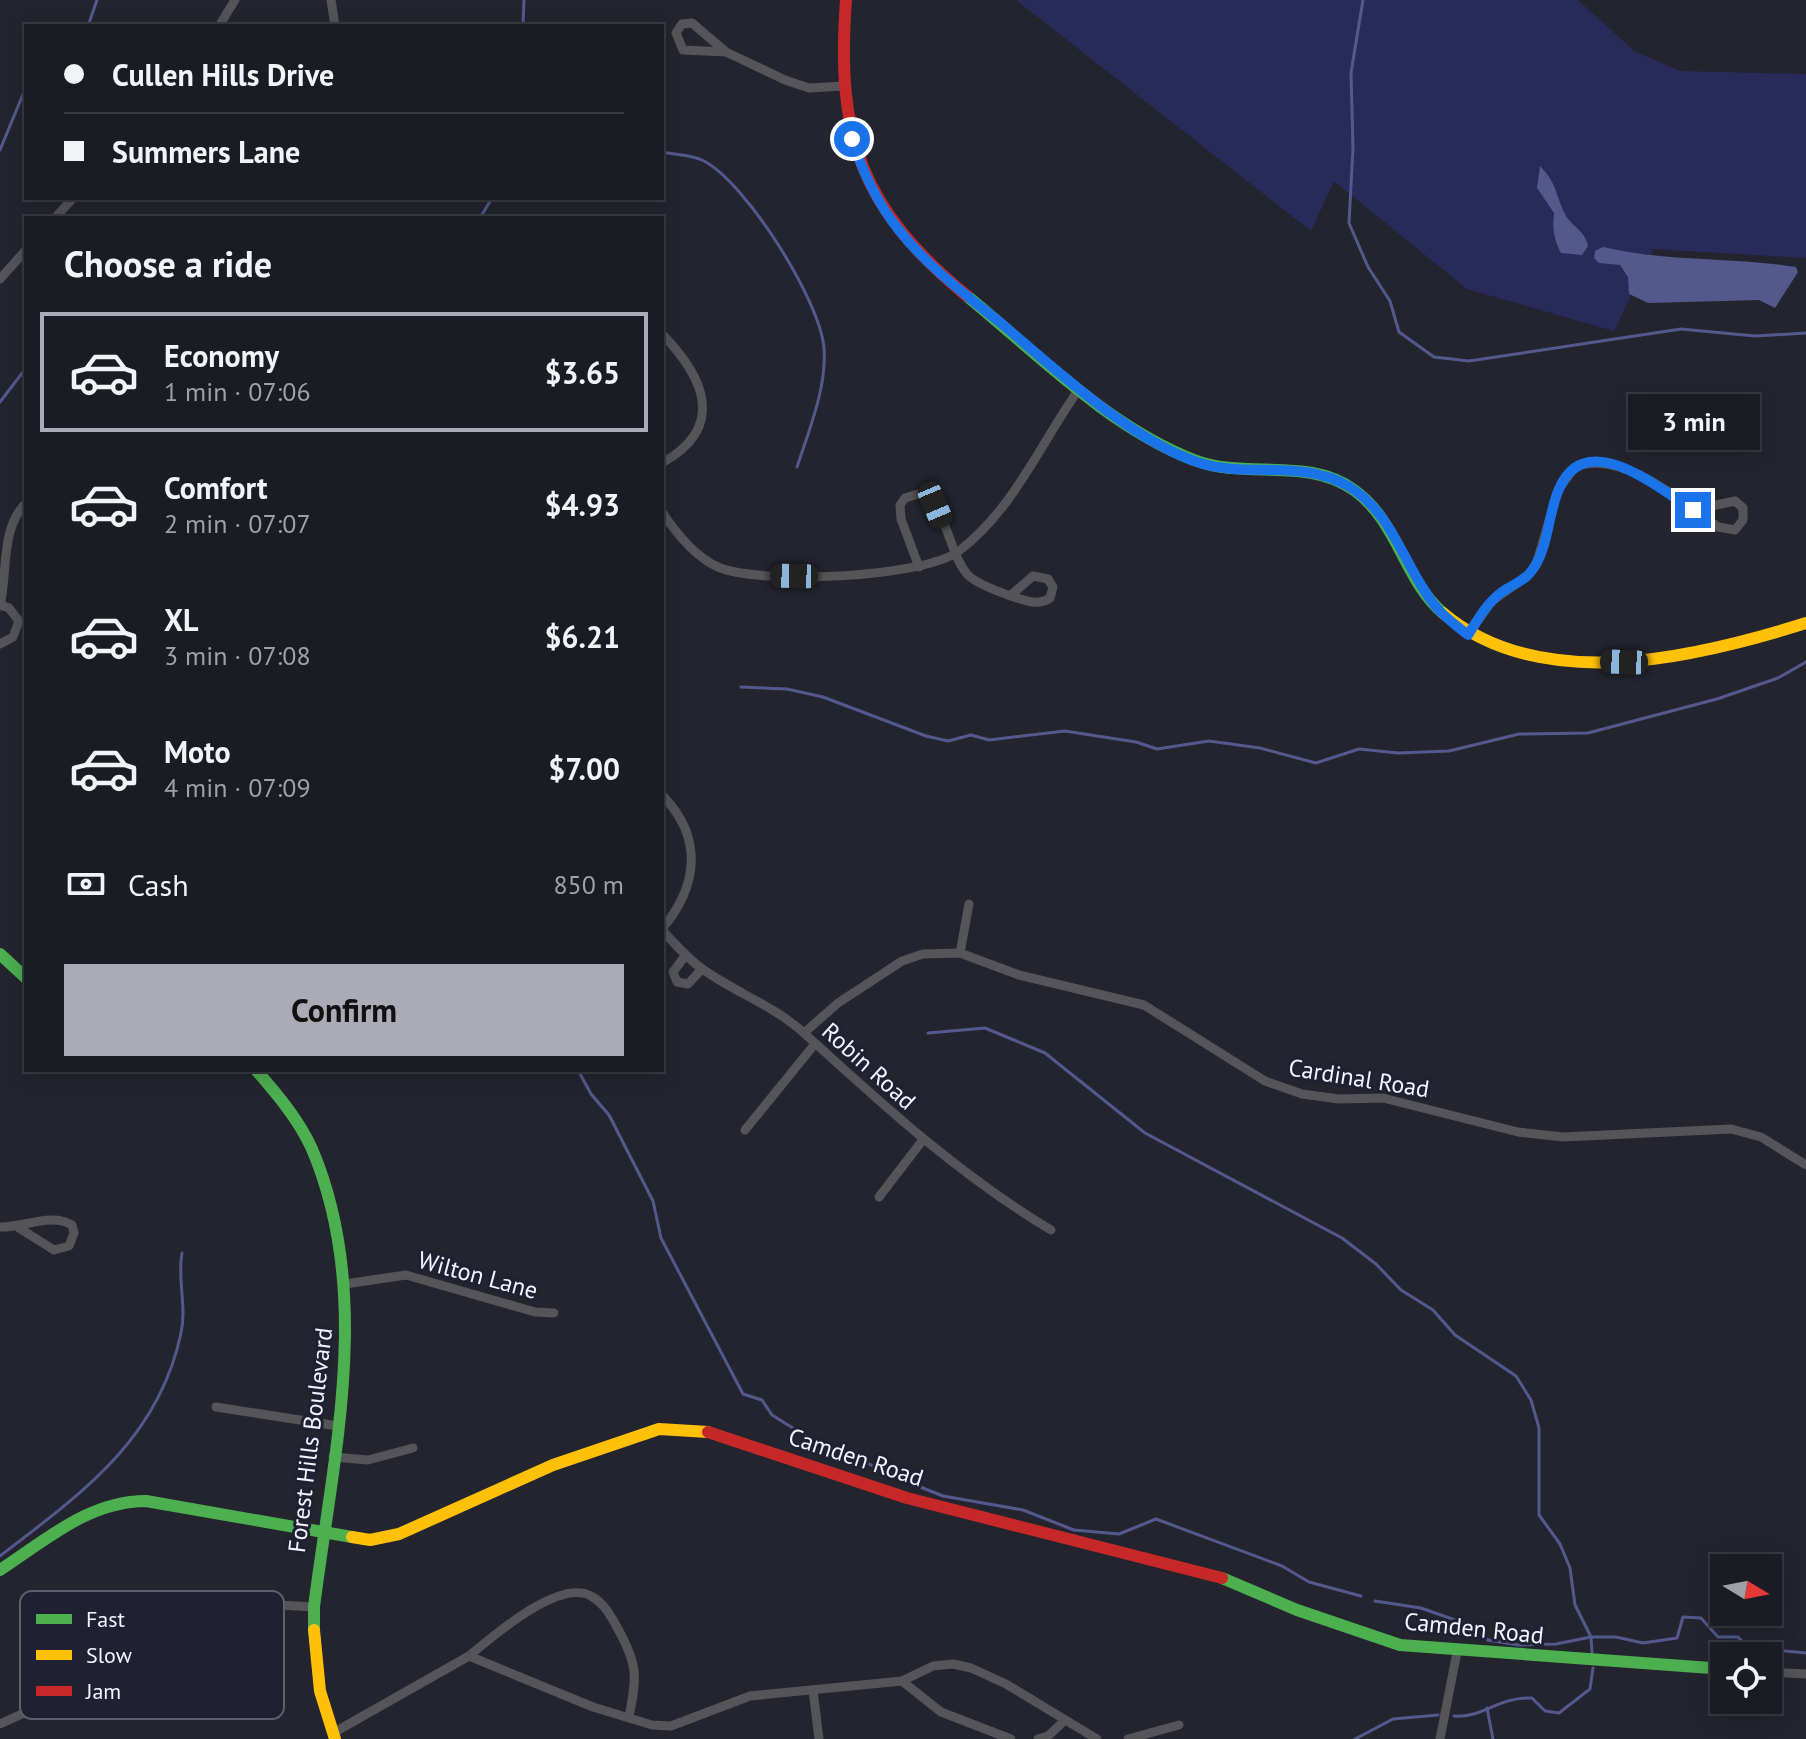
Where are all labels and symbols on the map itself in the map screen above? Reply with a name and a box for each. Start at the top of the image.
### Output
route start [834,121,870,157]
callout: 3 min [1627,394,1759,450]
car [915,478,955,532]
route end [1675,492,1711,528]
car [770,564,818,588]
car [1600,649,1648,675]
street label: Robin Road [816,1016,922,1116]
street label: Cardinal Road [1286,1052,1432,1104]
street label: Wilton Lane [415,1244,541,1306]
street label: Forest Hills Boulevard [281,1326,339,1554]
street label: Camden Road [785,1421,927,1493]
north arrow [1710,1554,1782,1626]
legend [20,1591,284,1719]
text: Fast [86,1605,126,1633]
street label: Camden Road [1403,1605,1545,1651]
text: Slow [86,1641,132,1669]
text: Jam [85,1677,121,1705]

